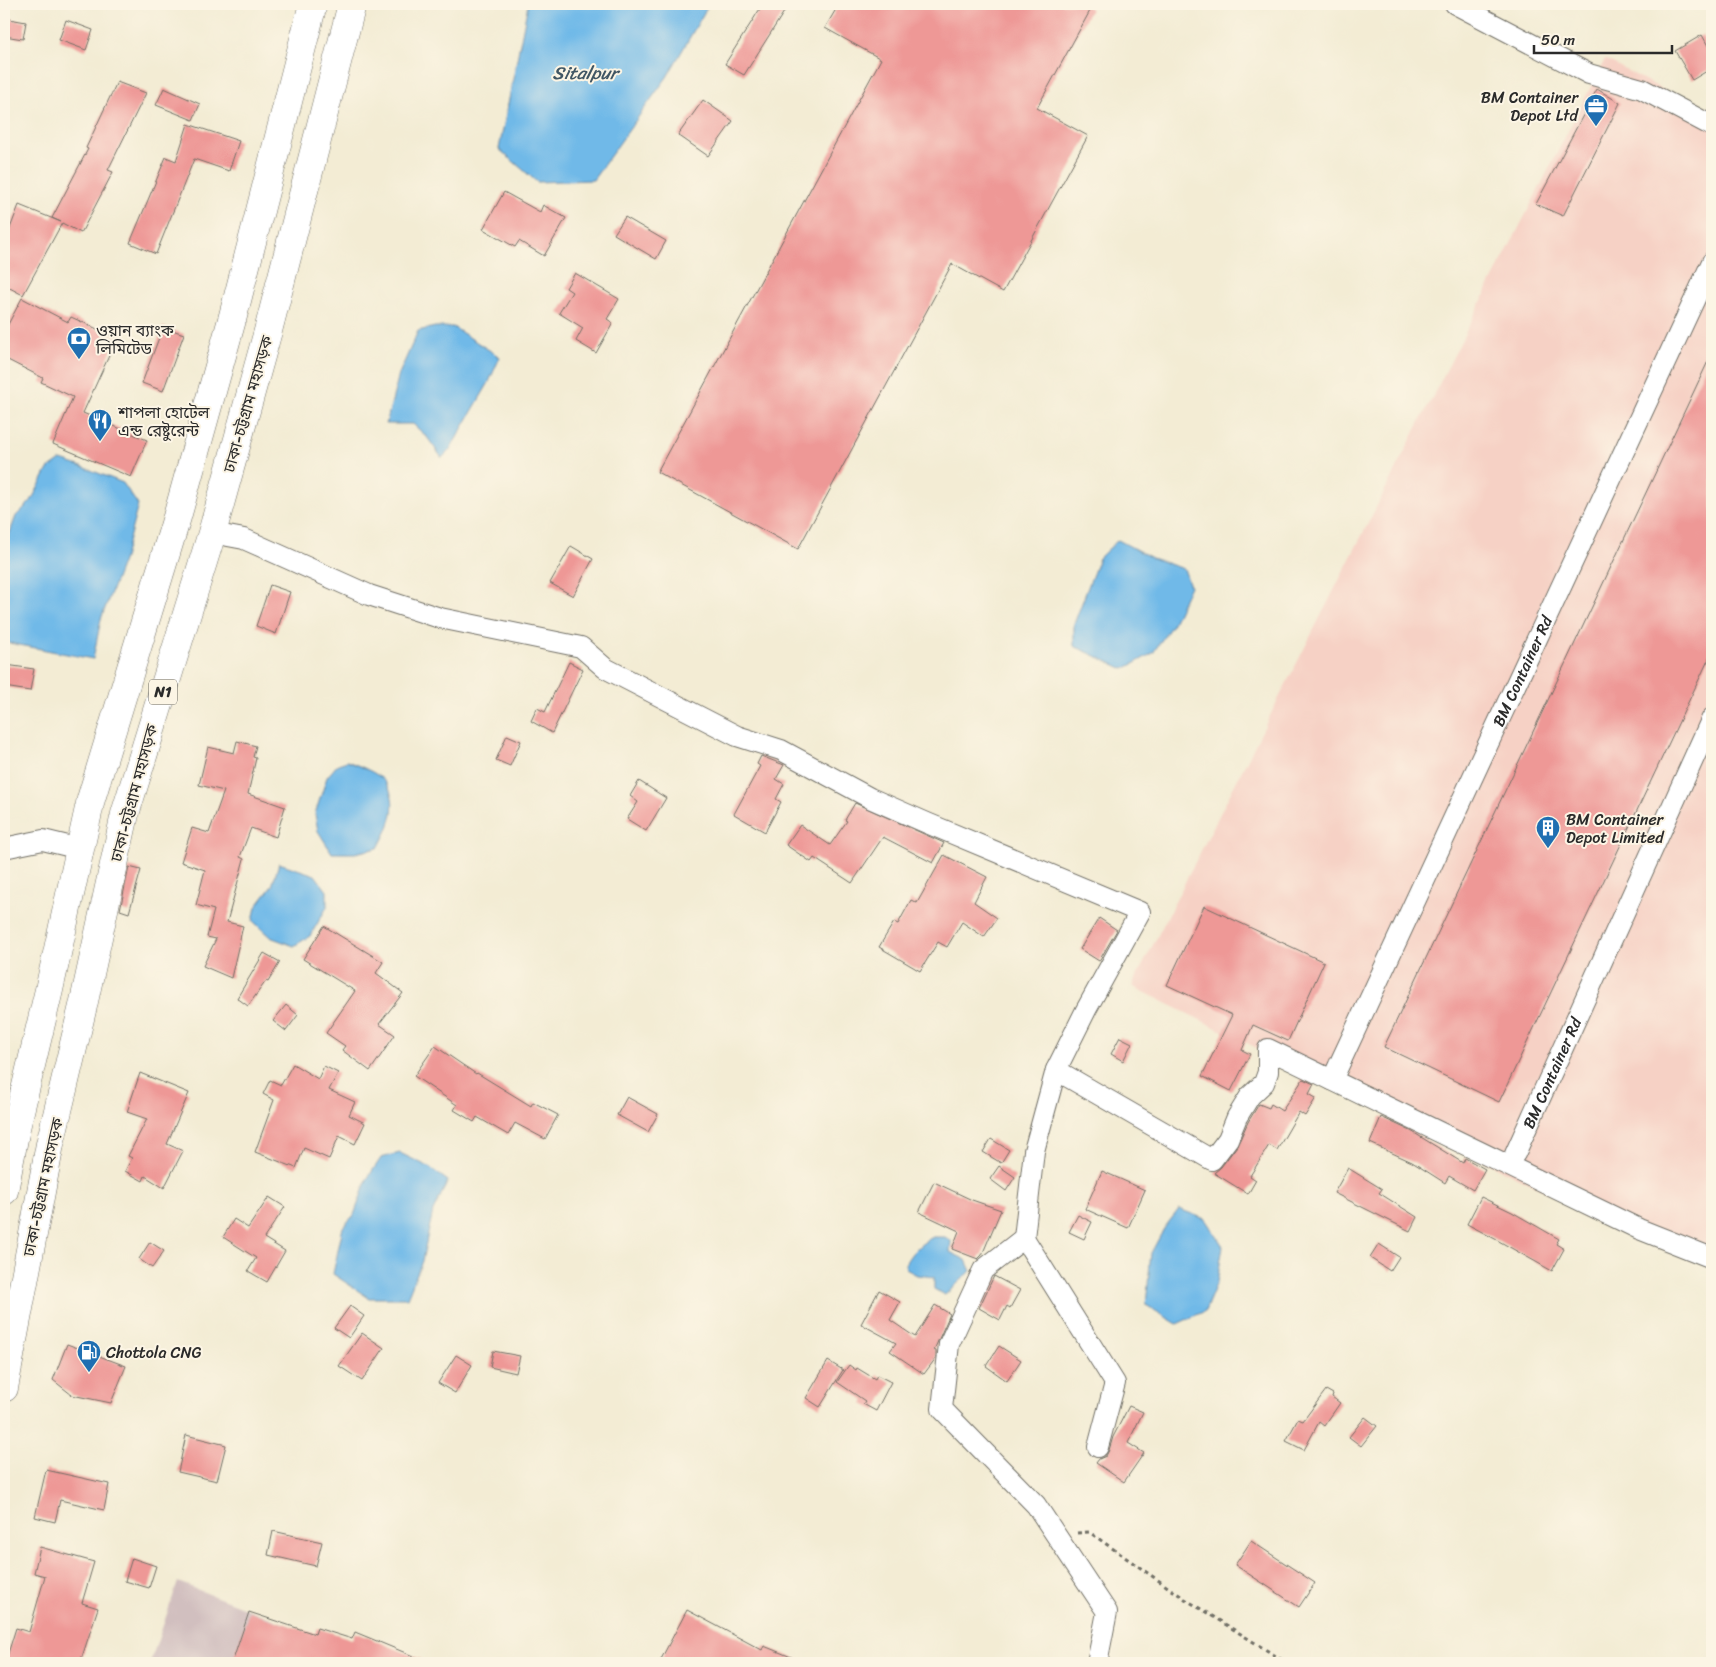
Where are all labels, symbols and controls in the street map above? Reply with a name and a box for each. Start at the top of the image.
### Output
scale bar [1534,22,1671,54]
text: 50 m [1541,27,1576,53]
water label: Sitalpur [553,57,621,89]
place label: BM Container Depot Ltd [1481,83,1580,130]
office icon: BM Container Depot Ltd [1583,93,1609,127]
place label: ওয়ান ব্যাংক লিমিটেড [95,316,175,363]
bank icon: ওয়ান ব্যাংক লিমিটেড [66,326,92,360]
street label: ঢাকা-চট্টগ্রাম মহাসড়ক [214,331,282,477]
place label: শাপলা হোটেল এন্ড রেষ্টুরেন্ট [117,398,210,445]
restaurant icon: শাপলা হোটেল এন্ড রেষ্টুরেন্ট [87,408,113,442]
street label: BM Container Rd [1484,609,1561,731]
road number: N1 [149,680,177,704]
street label: ঢাকা-চট্টগ্রাম মহাসড়ক [101,720,167,866]
place label: BM Container Depot Limited [1566,805,1665,852]
building icon: BM Container Depot Limited [1535,815,1561,849]
street label: BM Container Rd [1514,1011,1590,1133]
street label: ঢাকা-চট্টগ্রাম মহাসড়ক [14,1114,72,1260]
place label: Chottola CNG [106,1338,202,1367]
fuel station icon: Chottola CNG [76,1339,102,1373]

